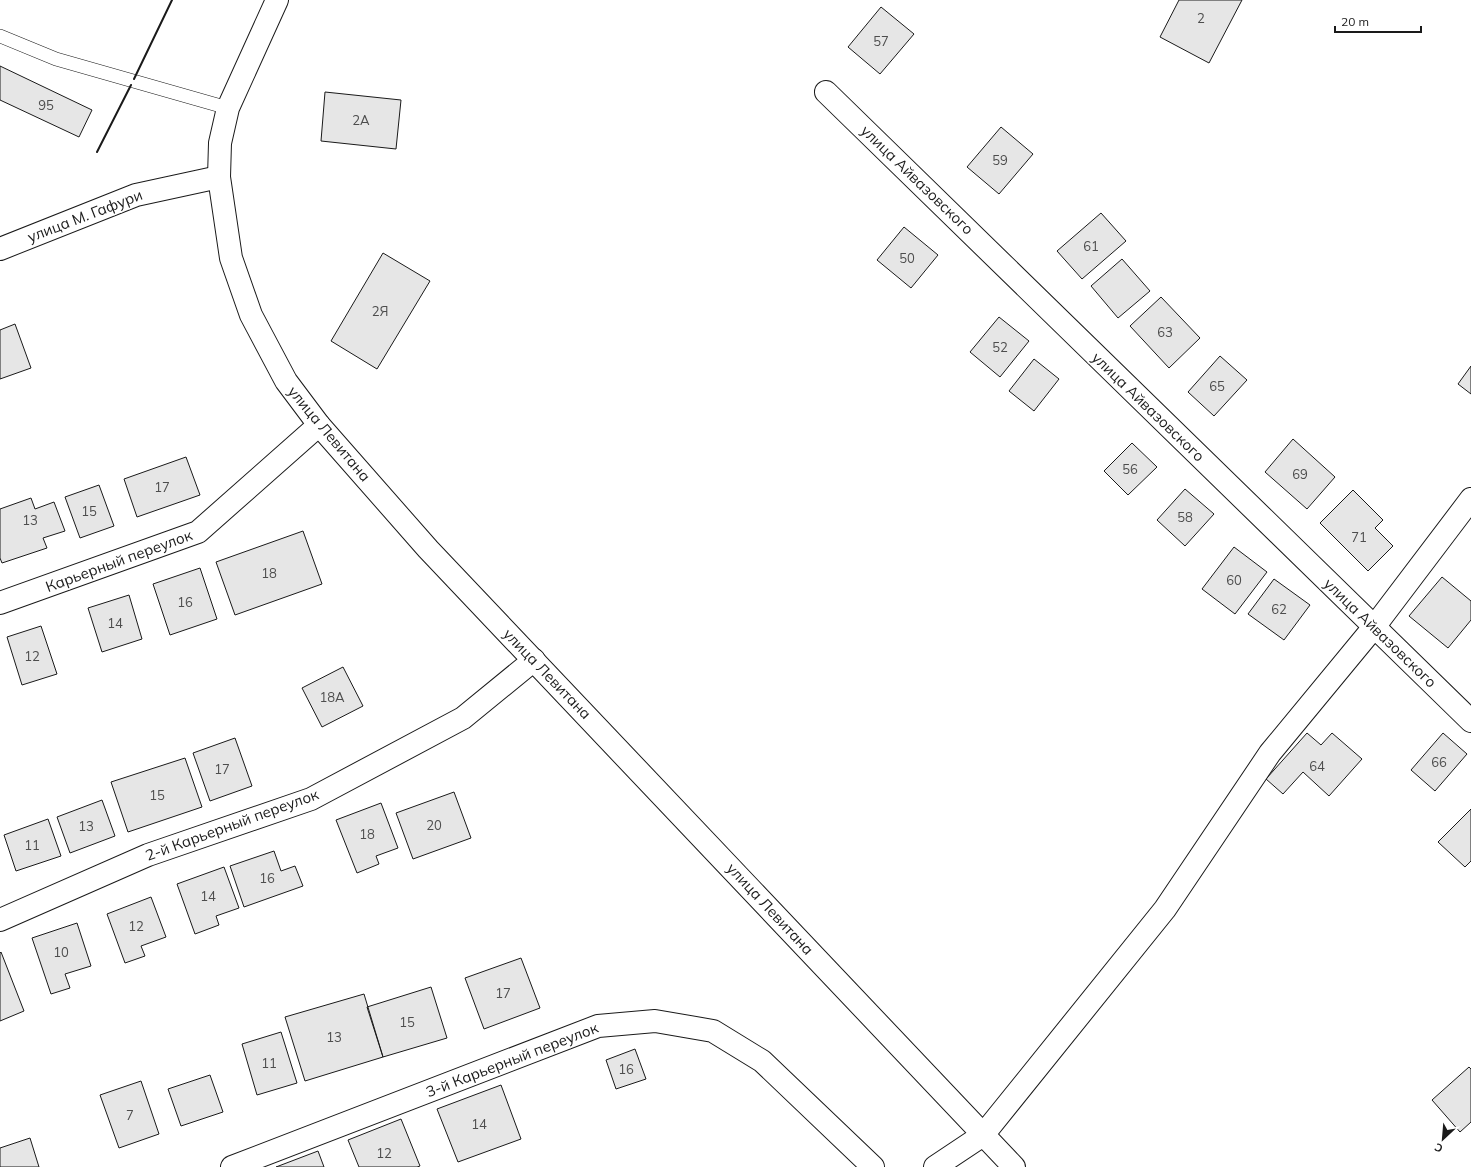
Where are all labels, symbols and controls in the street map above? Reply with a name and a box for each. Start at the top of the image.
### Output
scale bar [1335,8,1421,34]
house number: 2 [1197,10,1205,26]
text: 20 m [1341,14,1369,29]
house number: 57 [873,33,889,49]
house number: 95 [38,97,54,113]
house number: 2А [352,112,370,128]
street label: улица Айвазовского [857,121,978,238]
house number: 59 [992,152,1008,168]
street label: улица М. Гафури [25,185,145,246]
house number: 61 [1083,238,1099,254]
house number: 50 [899,250,915,266]
house number: 2Я [372,303,388,319]
house number: 63 [1157,324,1173,340]
house number: 52 [992,339,1008,355]
street label: улица Айвазовского [1088,348,1209,465]
house number: 65 [1209,378,1225,394]
street label: улица Левитана [284,382,375,485]
house number: 56 [1122,461,1138,477]
house number: 69 [1292,466,1308,482]
house number: 17 [154,479,170,495]
house number: 15 [81,503,97,519]
house number: 58 [1177,509,1193,525]
house number: 13 [22,512,38,528]
street label: Карьерный переулок [43,525,196,596]
house number: 71 [1351,529,1367,545]
house number: 18 [261,565,277,581]
house number: 60 [1226,572,1242,588]
street label: улица Айвазовского [1320,574,1441,691]
house number: 16 [177,594,193,610]
house number: 62 [1271,601,1287,617]
house number: 14 [107,615,123,631]
street label: улица Левитана [499,624,595,723]
house number: 12 [24,648,40,664]
house number: 18А [319,689,345,705]
house number: 66 [1431,754,1447,770]
house number: 64 [1309,758,1325,774]
house number: 17 [214,761,230,777]
street label: 2-й Карьерный переулок [143,784,322,865]
house number: 15 [149,787,165,803]
house number: 20 [426,817,442,833]
house number: 13 [78,818,94,834]
house number: 18 [359,826,375,842]
house number: 11 [24,837,40,853]
street label: улица Левитана [723,859,818,959]
house number: 16 [259,870,275,886]
house number: 14 [200,888,216,904]
house number: 12 [128,918,144,934]
house number: 10 [53,944,69,960]
house number: 17 [495,985,511,1001]
house number: 15 [399,1014,415,1030]
street label: 3-й Карьерный переулок [423,1018,601,1101]
house number: 13 [326,1029,342,1045]
house number: 11 [261,1055,277,1071]
house number: 16 [618,1061,634,1077]
house number: 7 [126,1107,134,1123]
house number: 14 [471,1116,487,1132]
north arrow [1423,1119,1463,1159]
text: С [1432,1140,1445,1156]
house number: 12 [376,1145,392,1161]

